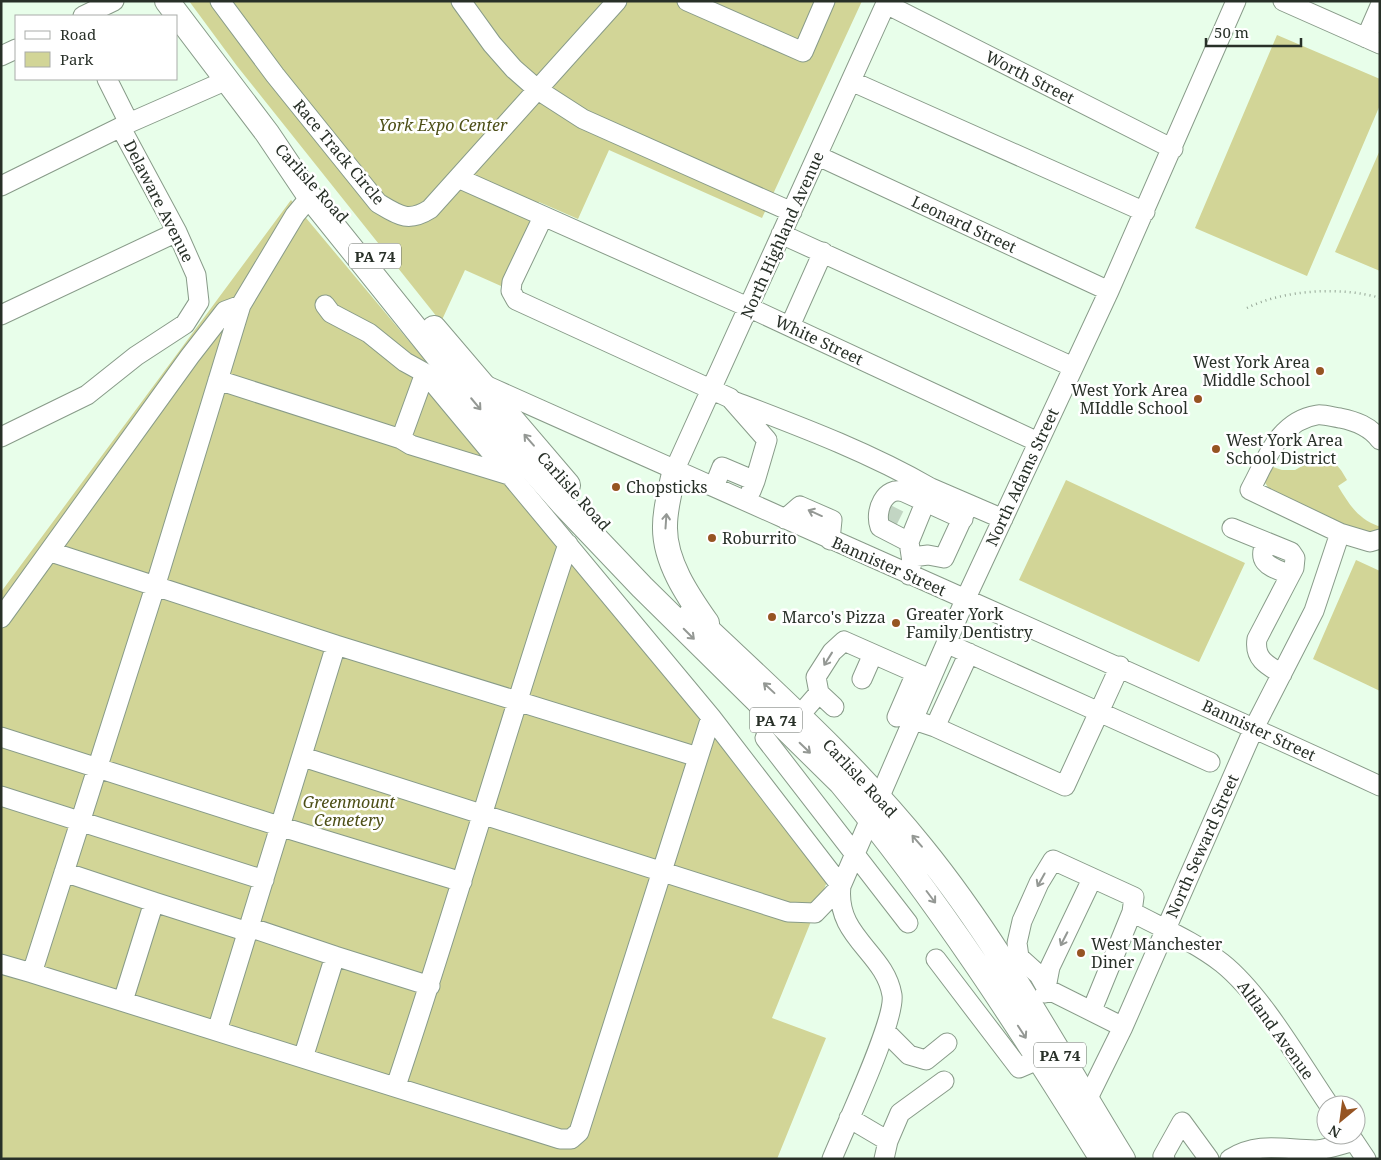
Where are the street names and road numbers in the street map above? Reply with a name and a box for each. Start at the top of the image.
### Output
street label: Worth Street [982,45,1079,109]
street label: Race Track Circle [288,95,390,209]
street label: Delaware Avenue [119,136,199,266]
street label: Carlisle Road [270,139,354,228]
street label: North Highland Avenue [735,148,829,322]
street label: Leonard Street [908,190,1020,258]
road number: PA 74 [349,244,401,268]
street label: White Street [771,310,867,370]
street label: North Adams Street [980,404,1064,550]
street label: Carlisle Road [532,447,616,536]
street label: Bannister Street [828,531,950,601]
street label: Bannister Street [1199,694,1320,766]
road number: PA 74 [750,708,802,732]
street label: Carlisle Road [818,734,902,822]
street label: North Seward Street [1160,770,1244,921]
street label: Altland Avenue [1233,976,1319,1084]
road number: PA 74 [1034,1042,1086,1068]

